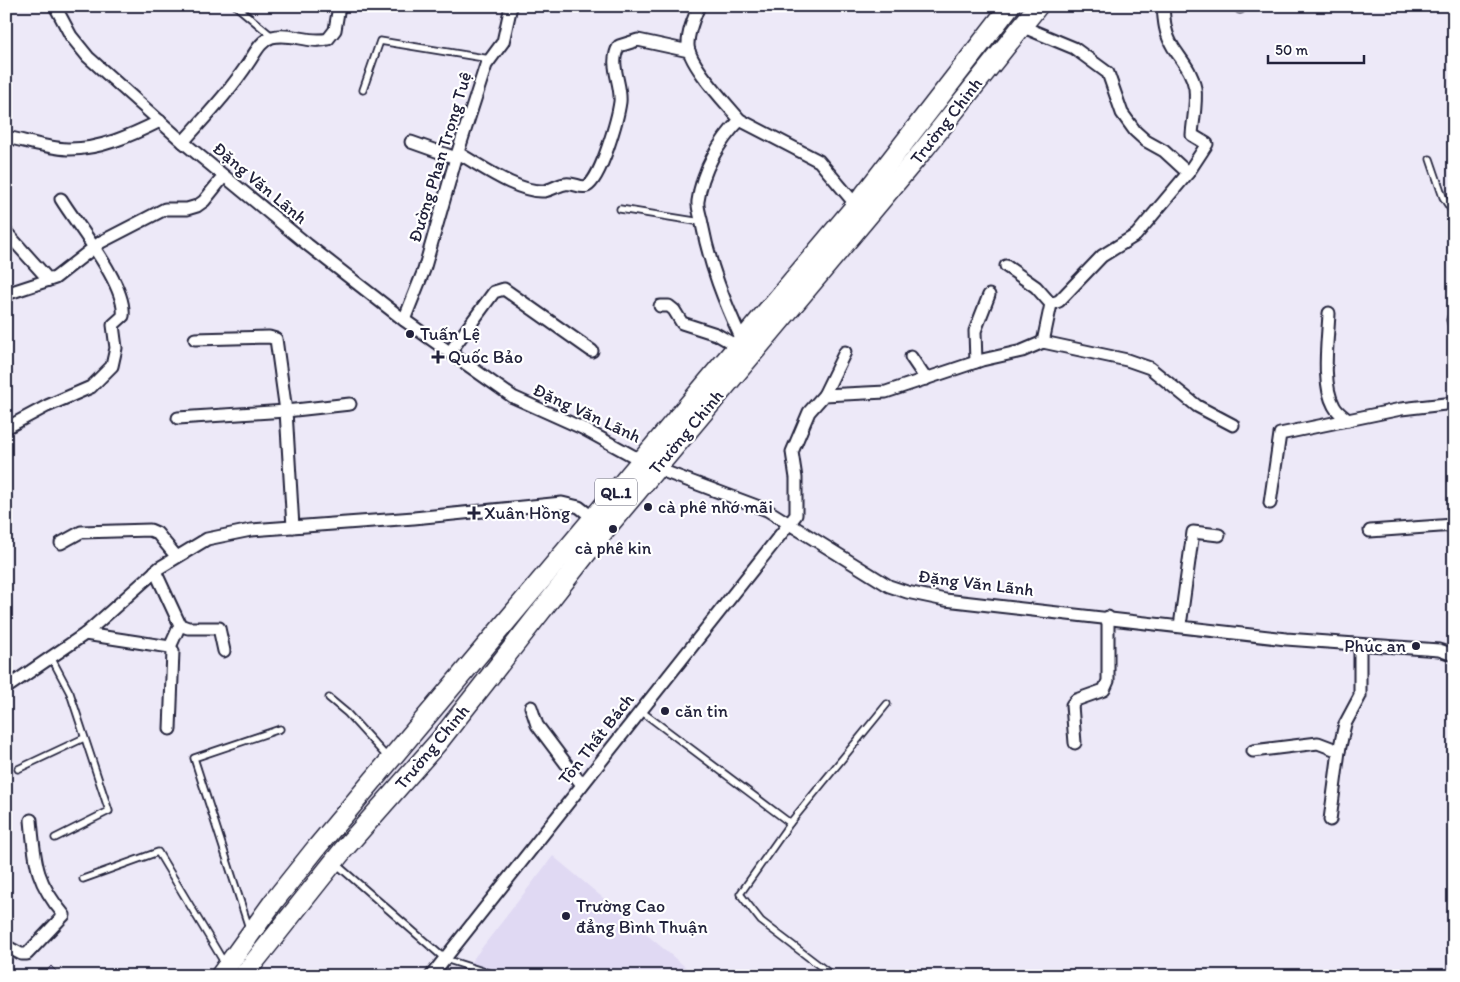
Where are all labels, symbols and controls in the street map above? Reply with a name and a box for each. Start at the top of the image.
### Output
scale bar [1268,32,1364,64]
text: 50 m [1275,41,1308,59]
street label: Đường Phan Trọng Tuệ [404,69,476,245]
street label: Trường Chinh [905,73,987,169]
street label: Đặng Văn Lãnh [208,137,312,229]
place label: Tuấn Lệ [420,323,480,345]
marker: Tuấn Lệ [404,328,416,340]
place label: Quốc Bảo [448,346,523,368]
marker: Quốc Bảo [432,351,444,363]
street label: Đặng Văn Lãnh [530,378,644,448]
street label: Trường Chinh [644,385,728,479]
road number: QL.1 [595,478,637,506]
place label: cà phê nhớ mãi [658,496,773,518]
marker: cà phê nhớ mãi [642,501,654,513]
place label: Xuân Hồng [484,502,571,524]
marker: Xuân Hồng [468,507,480,519]
marker: cà phê kin [607,523,619,535]
place label: cà phê kin [575,537,652,559]
street label: Đặng Văn Lãnh [917,565,1035,601]
place label: Phúc an [1344,635,1406,657]
marker: Phúc an [1410,640,1422,652]
street label: Tôn Thất Bách [553,689,639,789]
street label: Trường Chinh [390,700,474,794]
place label: căn tin [675,700,728,722]
marker: căn tin [659,705,671,717]
place label: Trường Cao đẳng Bình Thuận [576,895,708,938]
marker: Trường Cao đẳng Bình Thuận [560,910,572,922]

